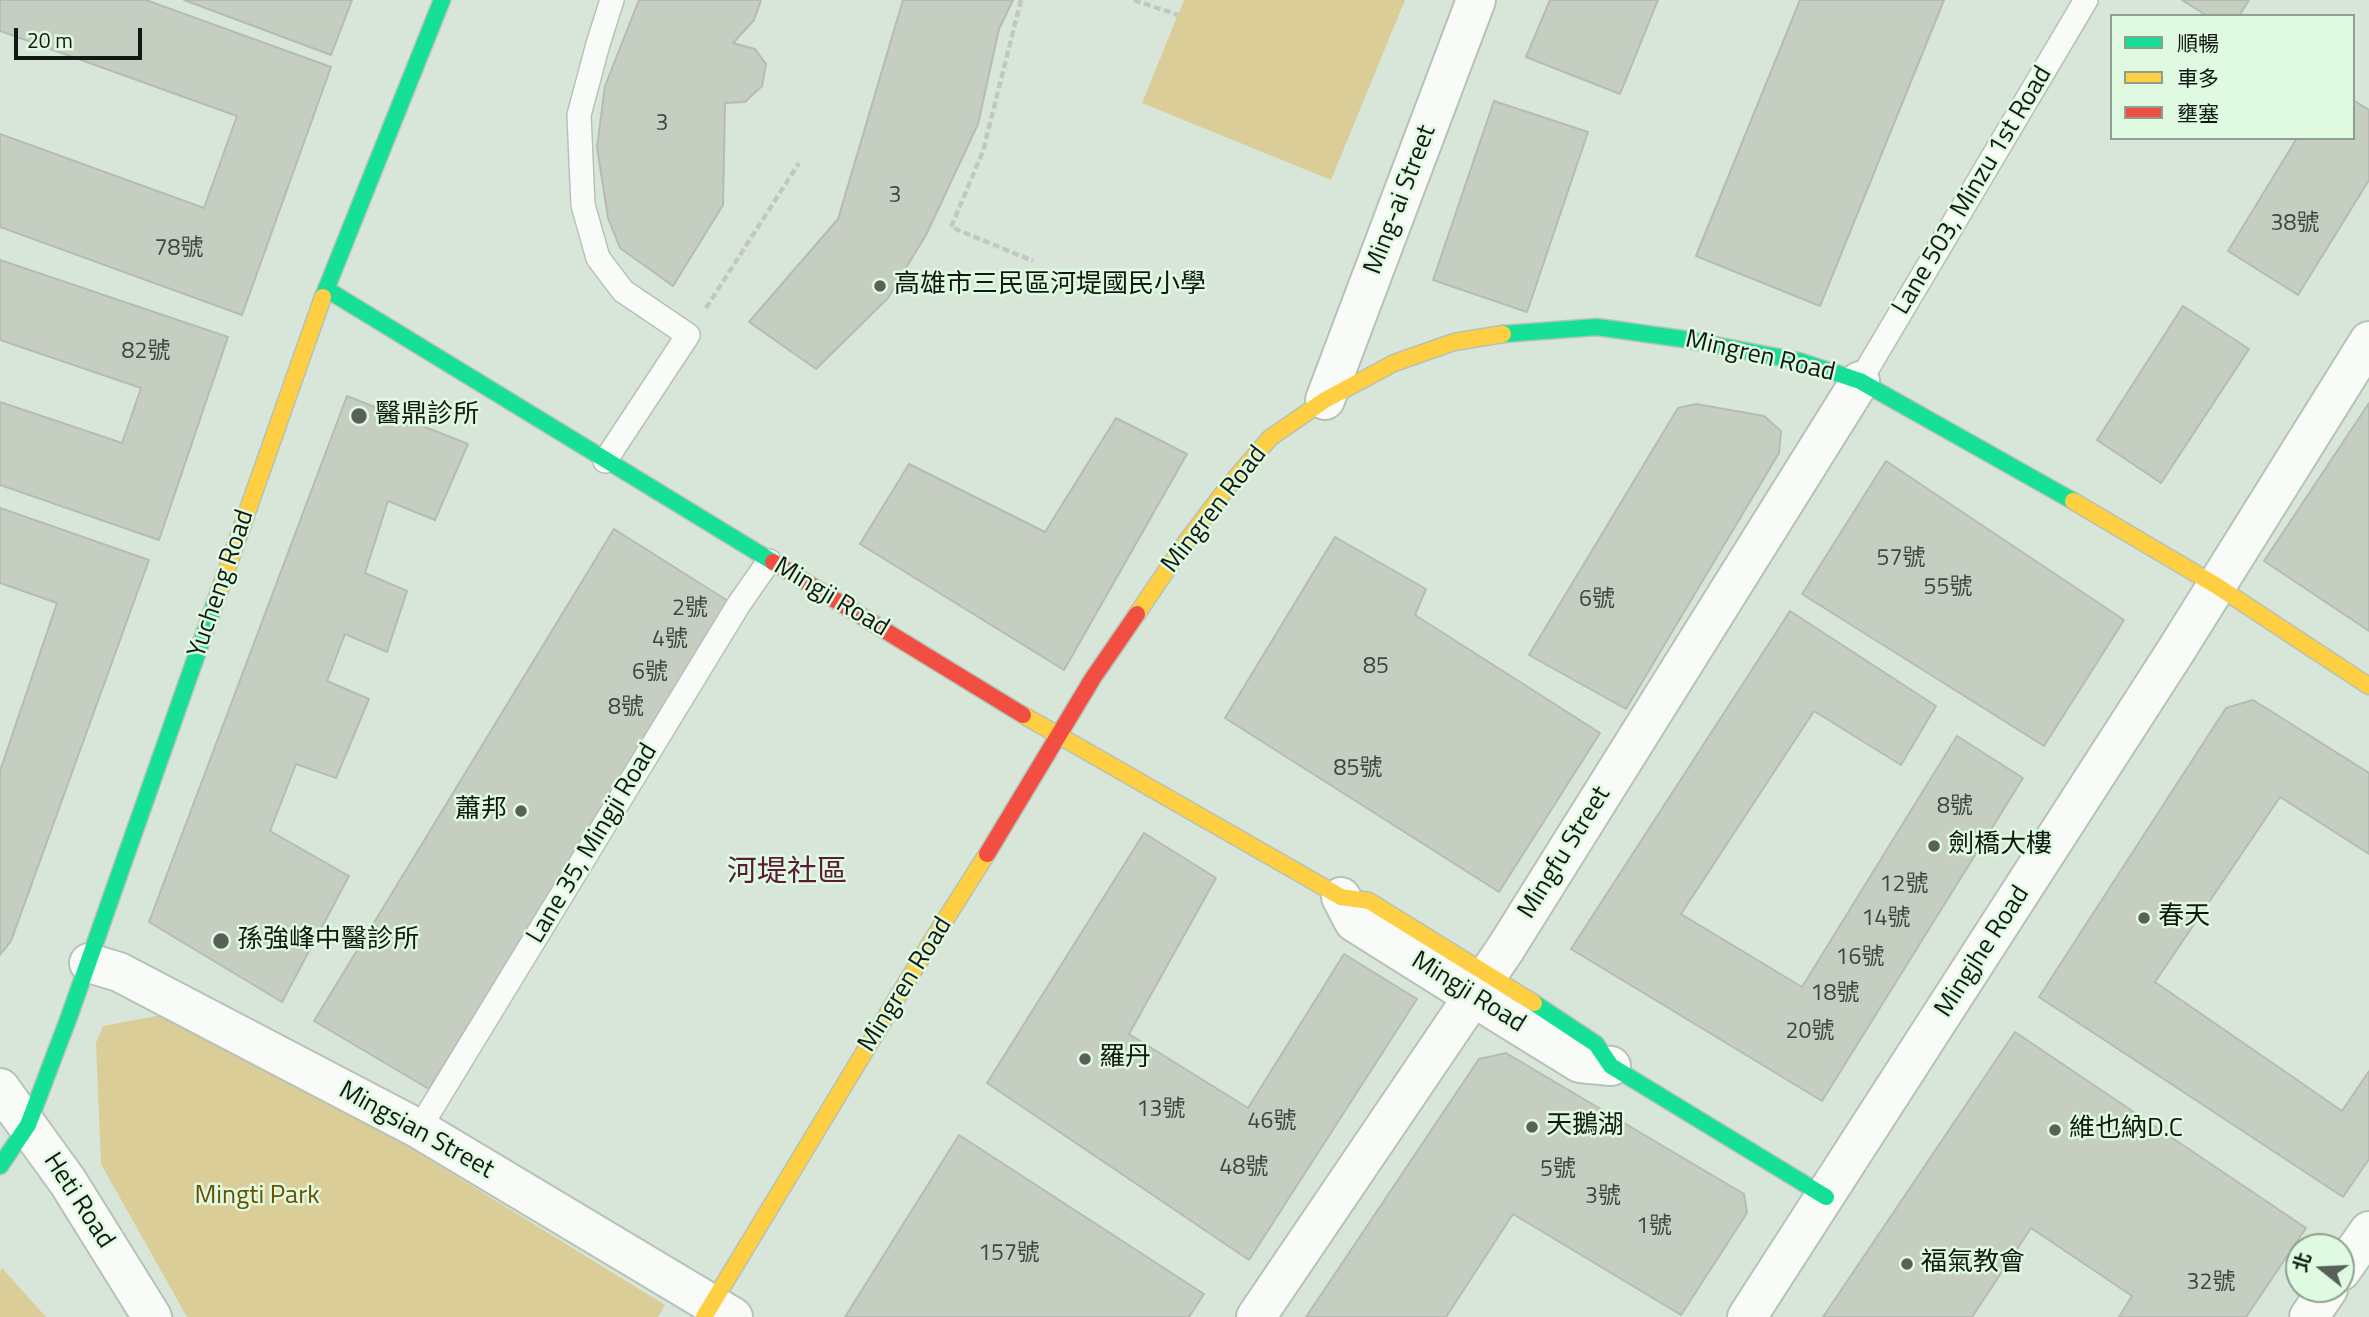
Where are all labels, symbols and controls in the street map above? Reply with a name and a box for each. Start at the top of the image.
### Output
scale bar [18,14,145,58]
legend [2110,14,2355,140]
text: 20 m [27,24,73,56]
text: 順暢 [2177,27,2219,59]
street label: Lane 503, Minzu 1st Road [1886,61,2060,321]
text: 車多 [2177,62,2219,94]
text: 壅塞 [2177,97,2219,129]
house number: 3 [656,110,668,138]
street label: Ming-ai Street [1358,121,1444,279]
house number: 3 [889,182,901,210]
house number: 38號 [2271,210,2319,238]
house number: 78號 [155,235,203,263]
place label: 高雄市三民區河堤國民小學 [894,270,1206,302]
marker: 高雄市三民區河堤國民小學 [872,278,888,294]
street label: Mingren Road [1682,325,1838,389]
house number: 82號 [122,338,170,366]
place label: 醫鼎診所 [375,400,479,432]
marker: 醫鼎診所 [349,406,369,426]
street label: Mingren Road [1156,440,1274,580]
street label: Yucheng Road [182,506,262,662]
house number: 57號 [1877,545,1925,573]
street label: Mingji Road [768,551,894,645]
house number: 55號 [1924,574,1972,602]
house number: 6號 [1579,586,1615,614]
house number: 2號 [672,595,708,623]
house number: 4號 [652,626,688,654]
house number: 85 [1363,653,1389,681]
house number: 6號 [632,659,668,687]
house number: 8號 [608,694,644,722]
street label: Lane 35, Mingji Road [521,738,665,950]
house number: 85號 [1334,755,1382,783]
street label: Mingfu Street [1512,781,1618,925]
house number: 8號 [1937,793,1973,821]
place label: 蕭邦 [455,795,507,827]
marker: 蕭邦 [513,803,529,819]
place label: 劍橋大樓 [1948,830,2052,862]
marker: 劍橋大樓 [1926,838,1942,854]
district label: 河堤社區 [727,856,847,892]
house number: 12號 [1880,871,1928,899]
street label: Mingjhe Road [1929,881,2037,1023]
place label: 春天 [2158,902,2210,934]
house number: 14號 [1862,905,1910,933]
marker: 春天 [2136,910,2152,926]
street label: Mingren Road [852,912,960,1058]
place label: 孫強峰中醫診所 [237,925,419,957]
marker: 孫強峰中醫診所 [211,931,231,951]
house number: 16號 [1836,944,1884,972]
street label: Mingji Road [1405,946,1531,1040]
house number: 18號 [1811,980,1859,1008]
house number: 20號 [1786,1018,1834,1046]
place label: 羅丹 [1099,1043,1151,1075]
marker: 羅丹 [1077,1051,1093,1067]
street label: Mingsian Street [333,1076,499,1186]
house number: 13號 [1137,1096,1185,1124]
house number: 46號 [1248,1108,1296,1136]
place label: 天鵝湖 [1546,1111,1624,1143]
place label: 維也納D.C [2069,1114,2183,1146]
marker: 天鵝湖 [1524,1119,1540,1135]
marker: 維也納D.C [2047,1122,2063,1138]
street label: Heti Road [36,1148,120,1254]
house number: 48號 [1220,1154,1268,1182]
house number: 5號 [1540,1156,1576,1184]
park label: Mingti Park [194,1181,320,1213]
house number: 3號 [1585,1183,1621,1211]
house number: 1號 [1636,1213,1672,1241]
north arrow [2285,1233,2355,1303]
house number: 157號 [978,1240,1040,1268]
place label: 福氣教會 [1921,1248,2025,1280]
text: 北 [2285,1248,2318,1276]
marker: 福氣教會 [1899,1256,1915,1272]
house number: 32號 [2187,1269,2235,1297]

